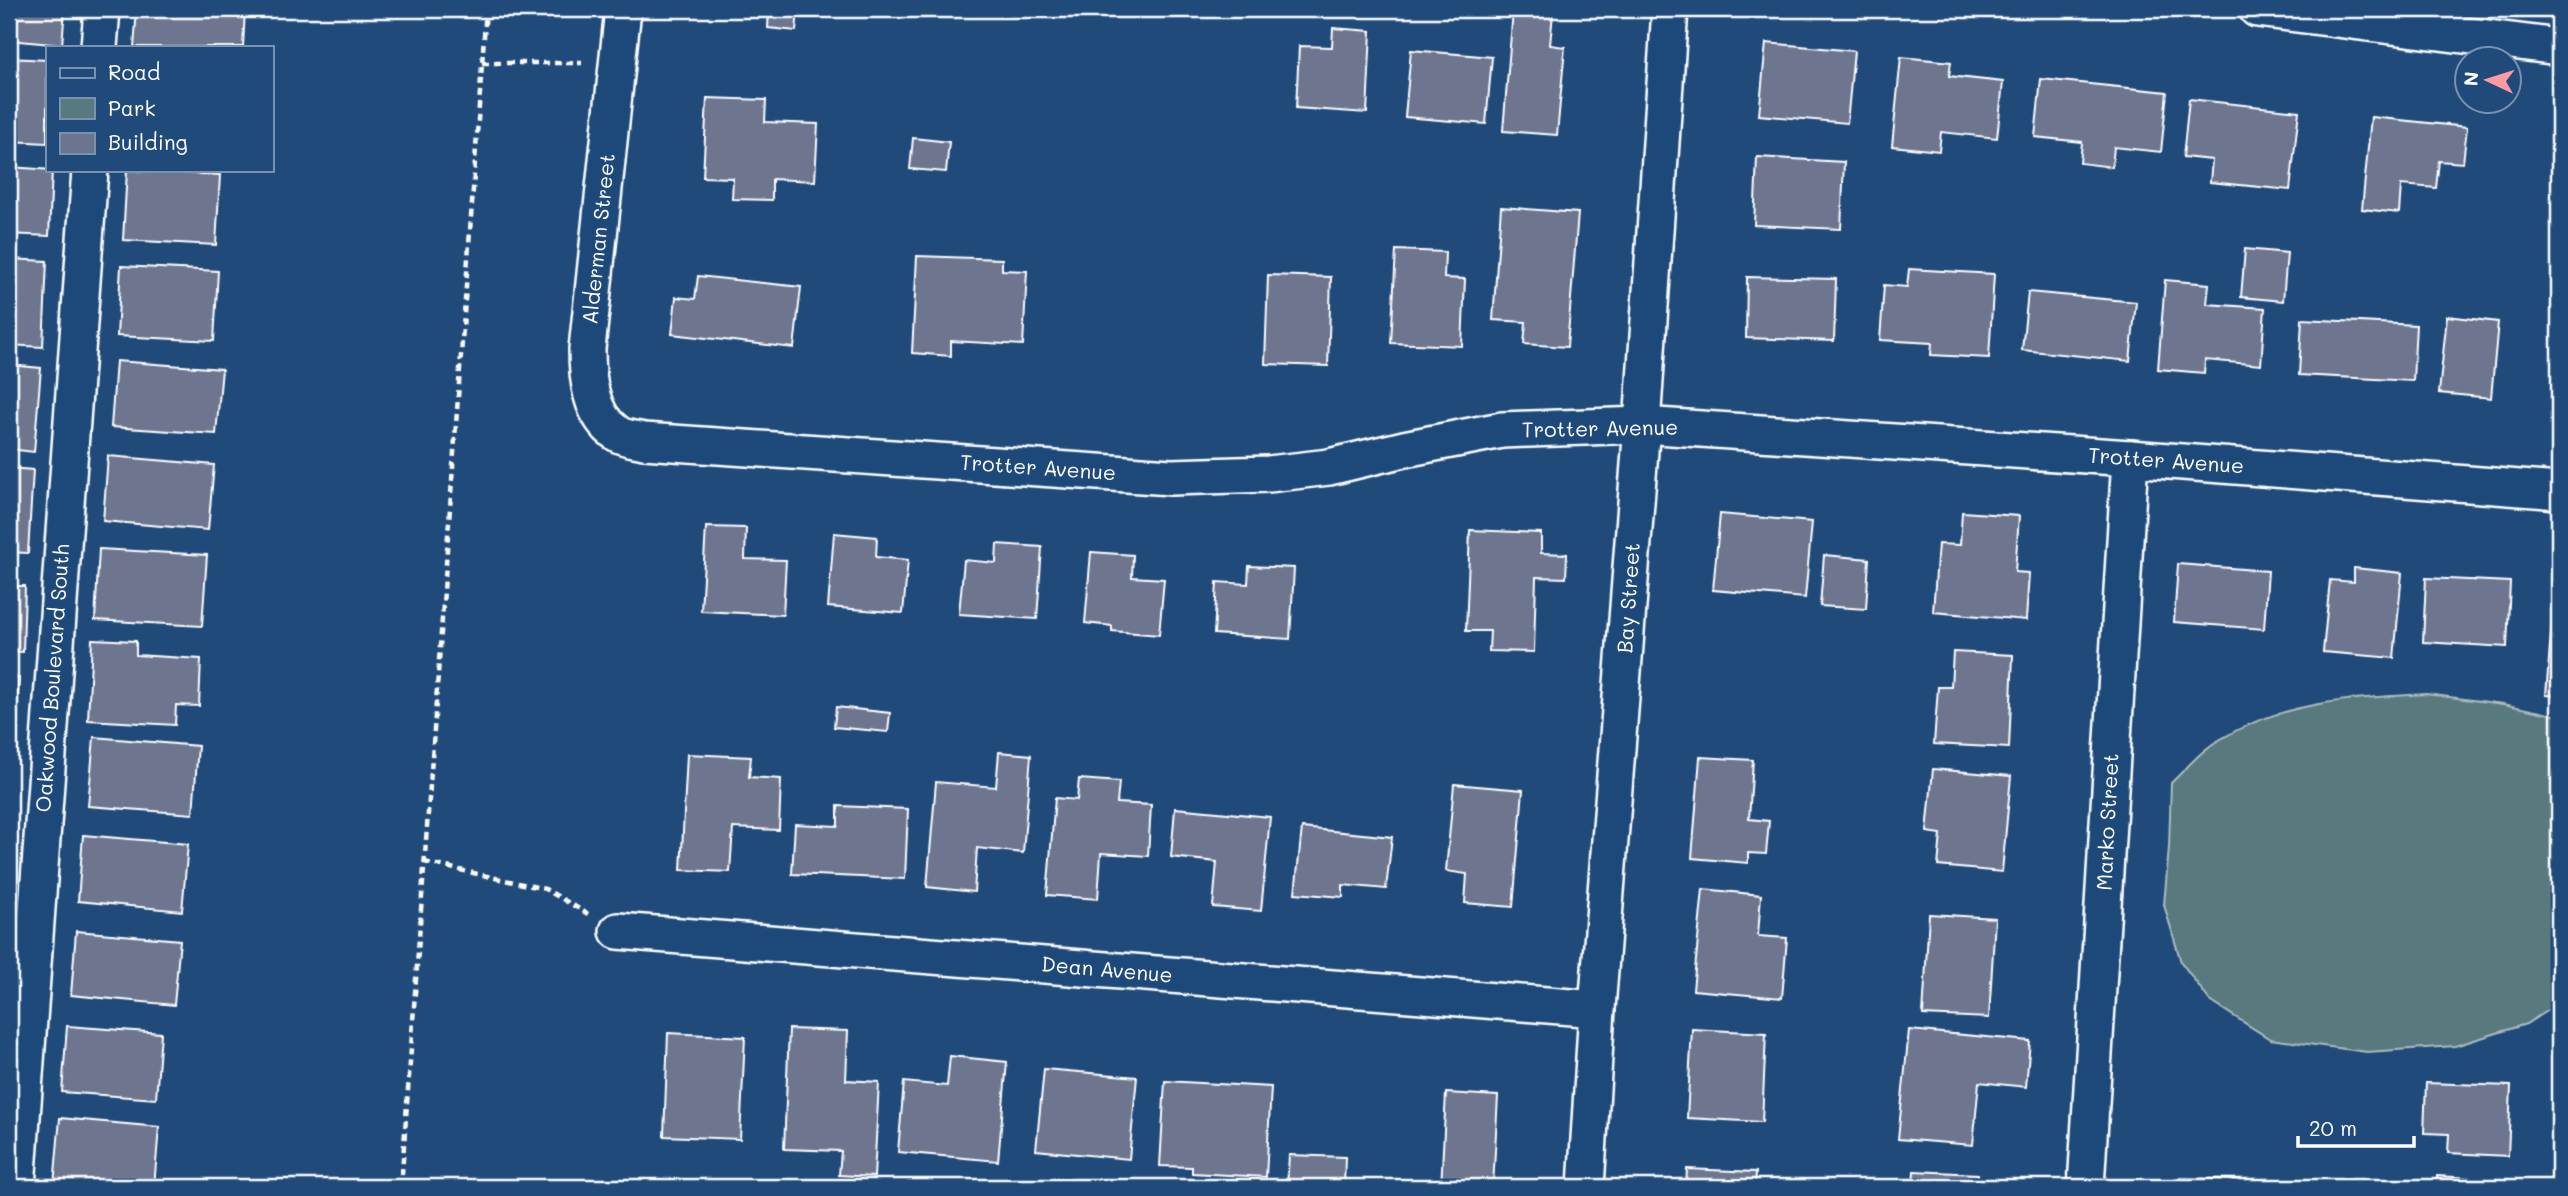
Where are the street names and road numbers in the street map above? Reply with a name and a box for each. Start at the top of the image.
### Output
street label: Alderman Street [575,152,620,326]
street label: Trotter Avenue [1522,413,1678,442]
street label: Trotter Avenue [2087,441,2245,478]
street label: Trotter Avenue [959,448,1117,485]
street label: Bay Street [1610,542,1645,654]
street label: Oakwood Boulevard South [29,543,74,813]
street label: Marko Street [2089,753,2124,891]
street label: Dean Avenue [1040,949,1174,988]

